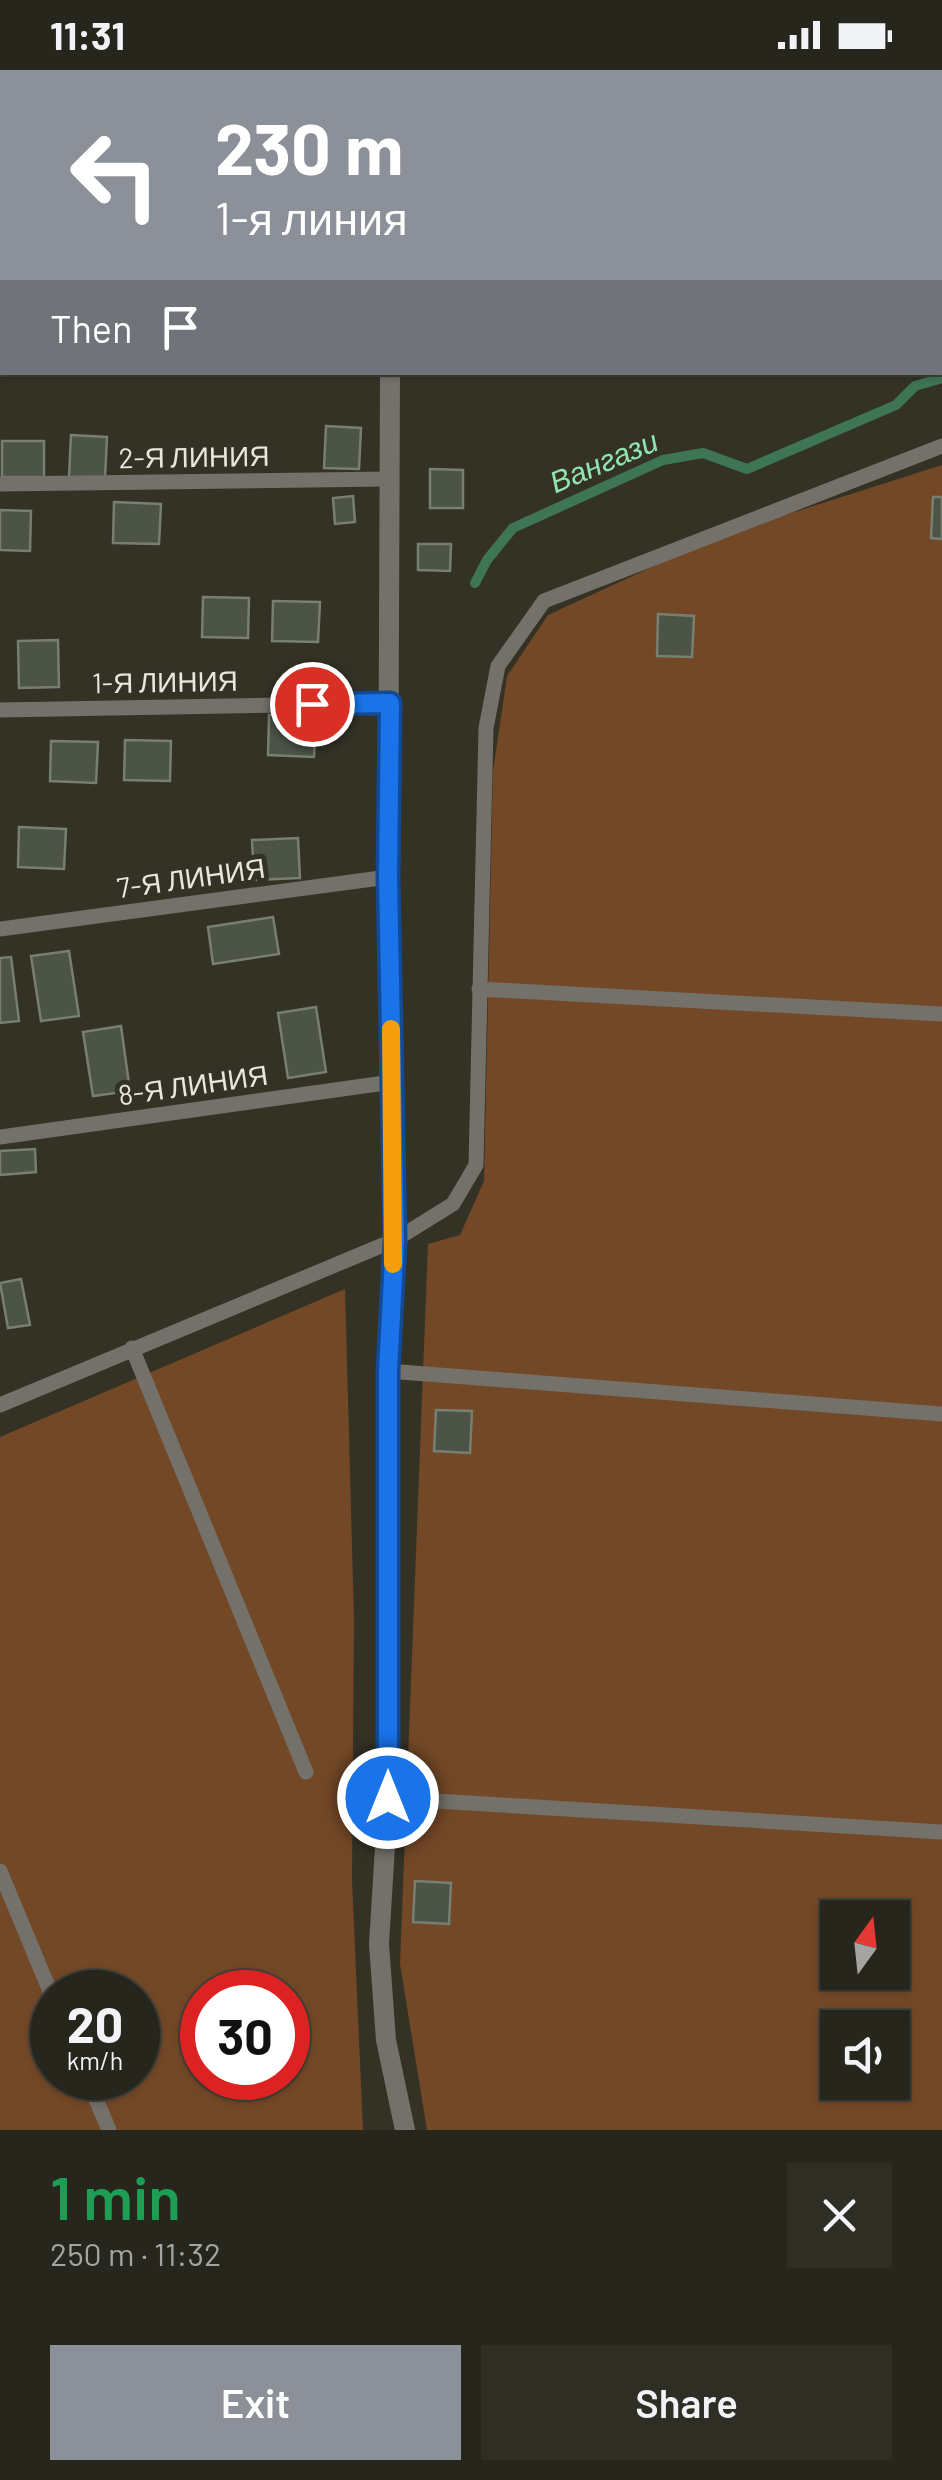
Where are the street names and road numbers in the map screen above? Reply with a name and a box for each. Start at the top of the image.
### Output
street label: 2-Я ЛИНИЯ [118,438,270,474]
street label: 1-Я ЛИНИЯ [92,663,238,699]
street label: 7-Я ЛИНИЯ [115,850,267,904]
street label: 8-Я ЛИНИЯ [116,1057,270,1111]

